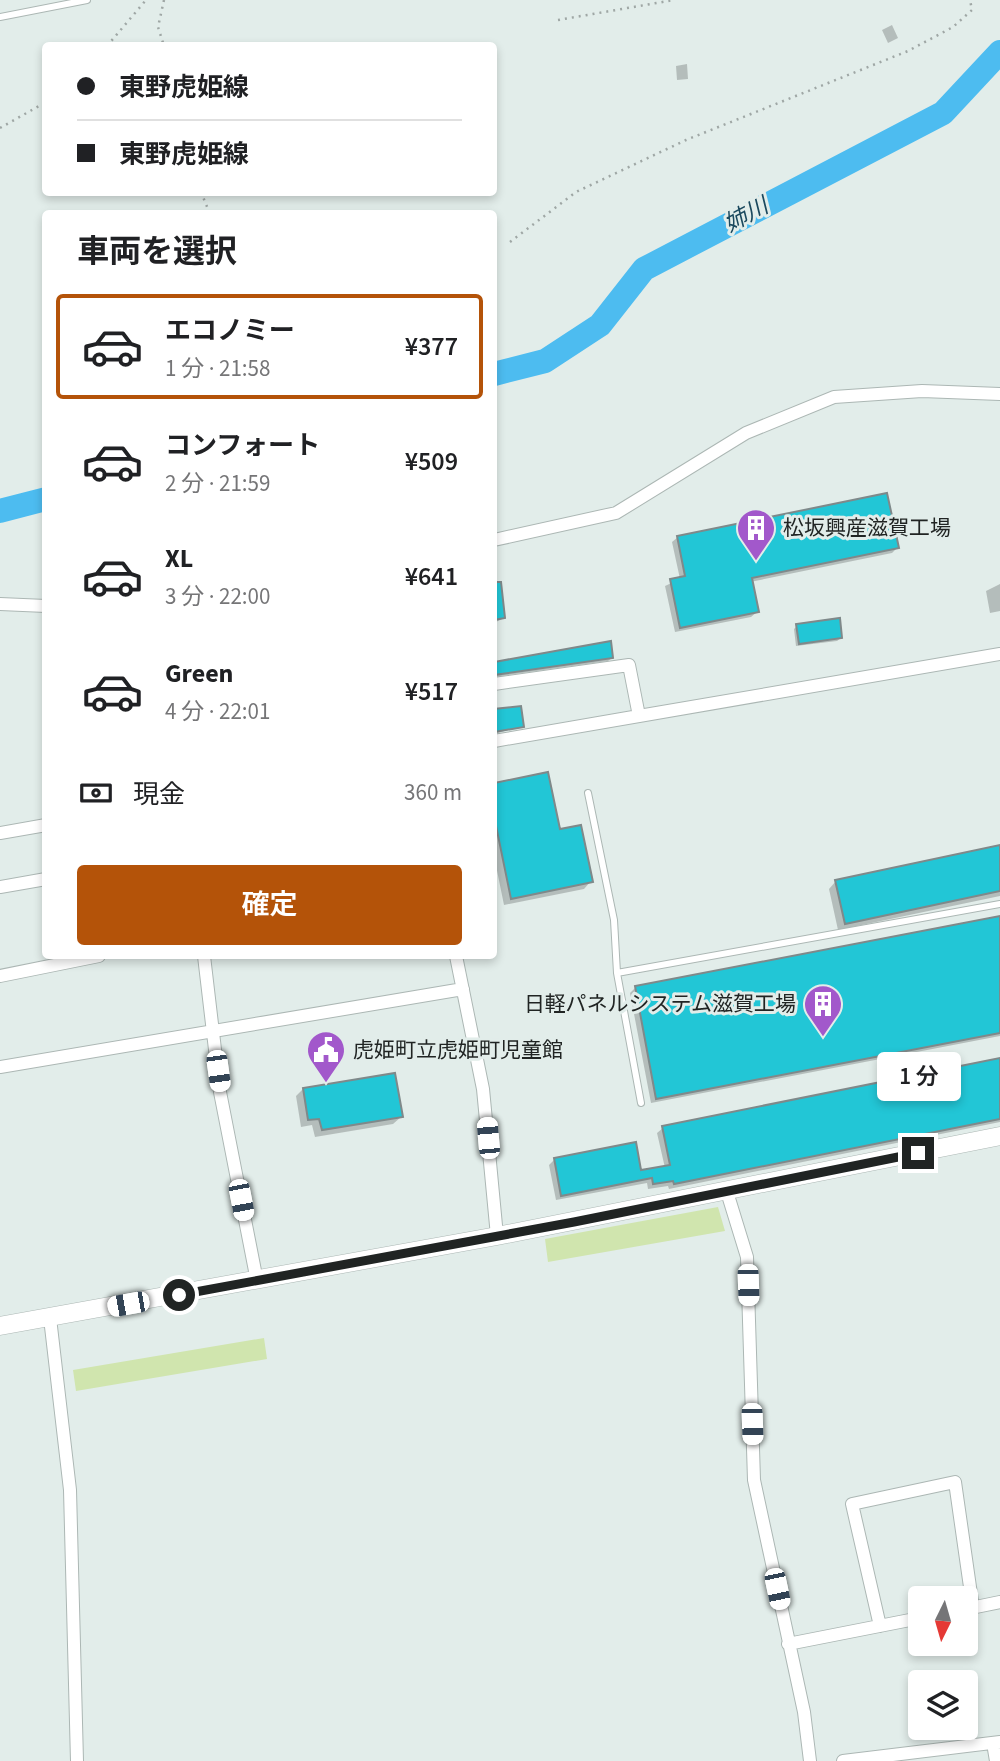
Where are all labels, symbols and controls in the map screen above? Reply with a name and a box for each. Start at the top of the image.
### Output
text: 東野虎姫線 [119,69,249,106]
text: 東野虎姫線 [119,136,249,173]
water label: 姉川 [718,188,777,240]
text: 車両を選択 [77,229,237,275]
text: エコノミー [165,312,295,349]
icon: car [81,315,144,378]
text: ¥377 [405,328,458,365]
text: 1 分 · 21:58 [165,352,270,385]
text: コンフォート [165,427,320,464]
icon: car [81,430,144,493]
text: ¥509 [405,443,458,480]
text: 2 分 · 21:59 [165,467,270,500]
building icon: 松坂興産滋賀工場 [735,507,777,562]
place label: 松坂興産滋賀工場 [783,513,951,543]
text: XL [165,540,193,577]
icon: car [81,545,144,608]
text: ¥641 [405,558,458,595]
text: 3 分 · 22:00 [165,580,270,613]
text: Green [165,655,233,692]
icon: car [81,660,144,723]
text: ¥517 [405,673,458,710]
text: 4 分 · 22:01 [165,695,270,728]
icon: cash [77,774,115,812]
text: 現金 [133,776,185,813]
text: 360 m [404,776,462,809]
button: 確定 [77,865,462,945]
building icon: 日軽パネルシステム滋賀工場 [802,983,844,1038]
place label: 日軽パネルシステム滋賀工場 [524,989,796,1019]
public building icon: 虎姫町立虎姫町児童館 [305,1029,347,1084]
place label: 虎姫町立虎姫町児童館 [353,1035,563,1065]
car [205,1049,232,1093]
callout: 1 分 [876,1052,960,1100]
text: 1 分 [899,1060,939,1093]
car [476,1116,501,1160]
route end [902,1137,934,1169]
car [227,1177,256,1223]
car [737,1264,760,1306]
route start [163,1279,195,1311]
car [106,1290,151,1318]
car [741,1403,764,1445]
car [763,1566,792,1612]
north arrow [908,1586,978,1656]
map controls [908,1586,978,1740]
button: layers [908,1670,978,1740]

